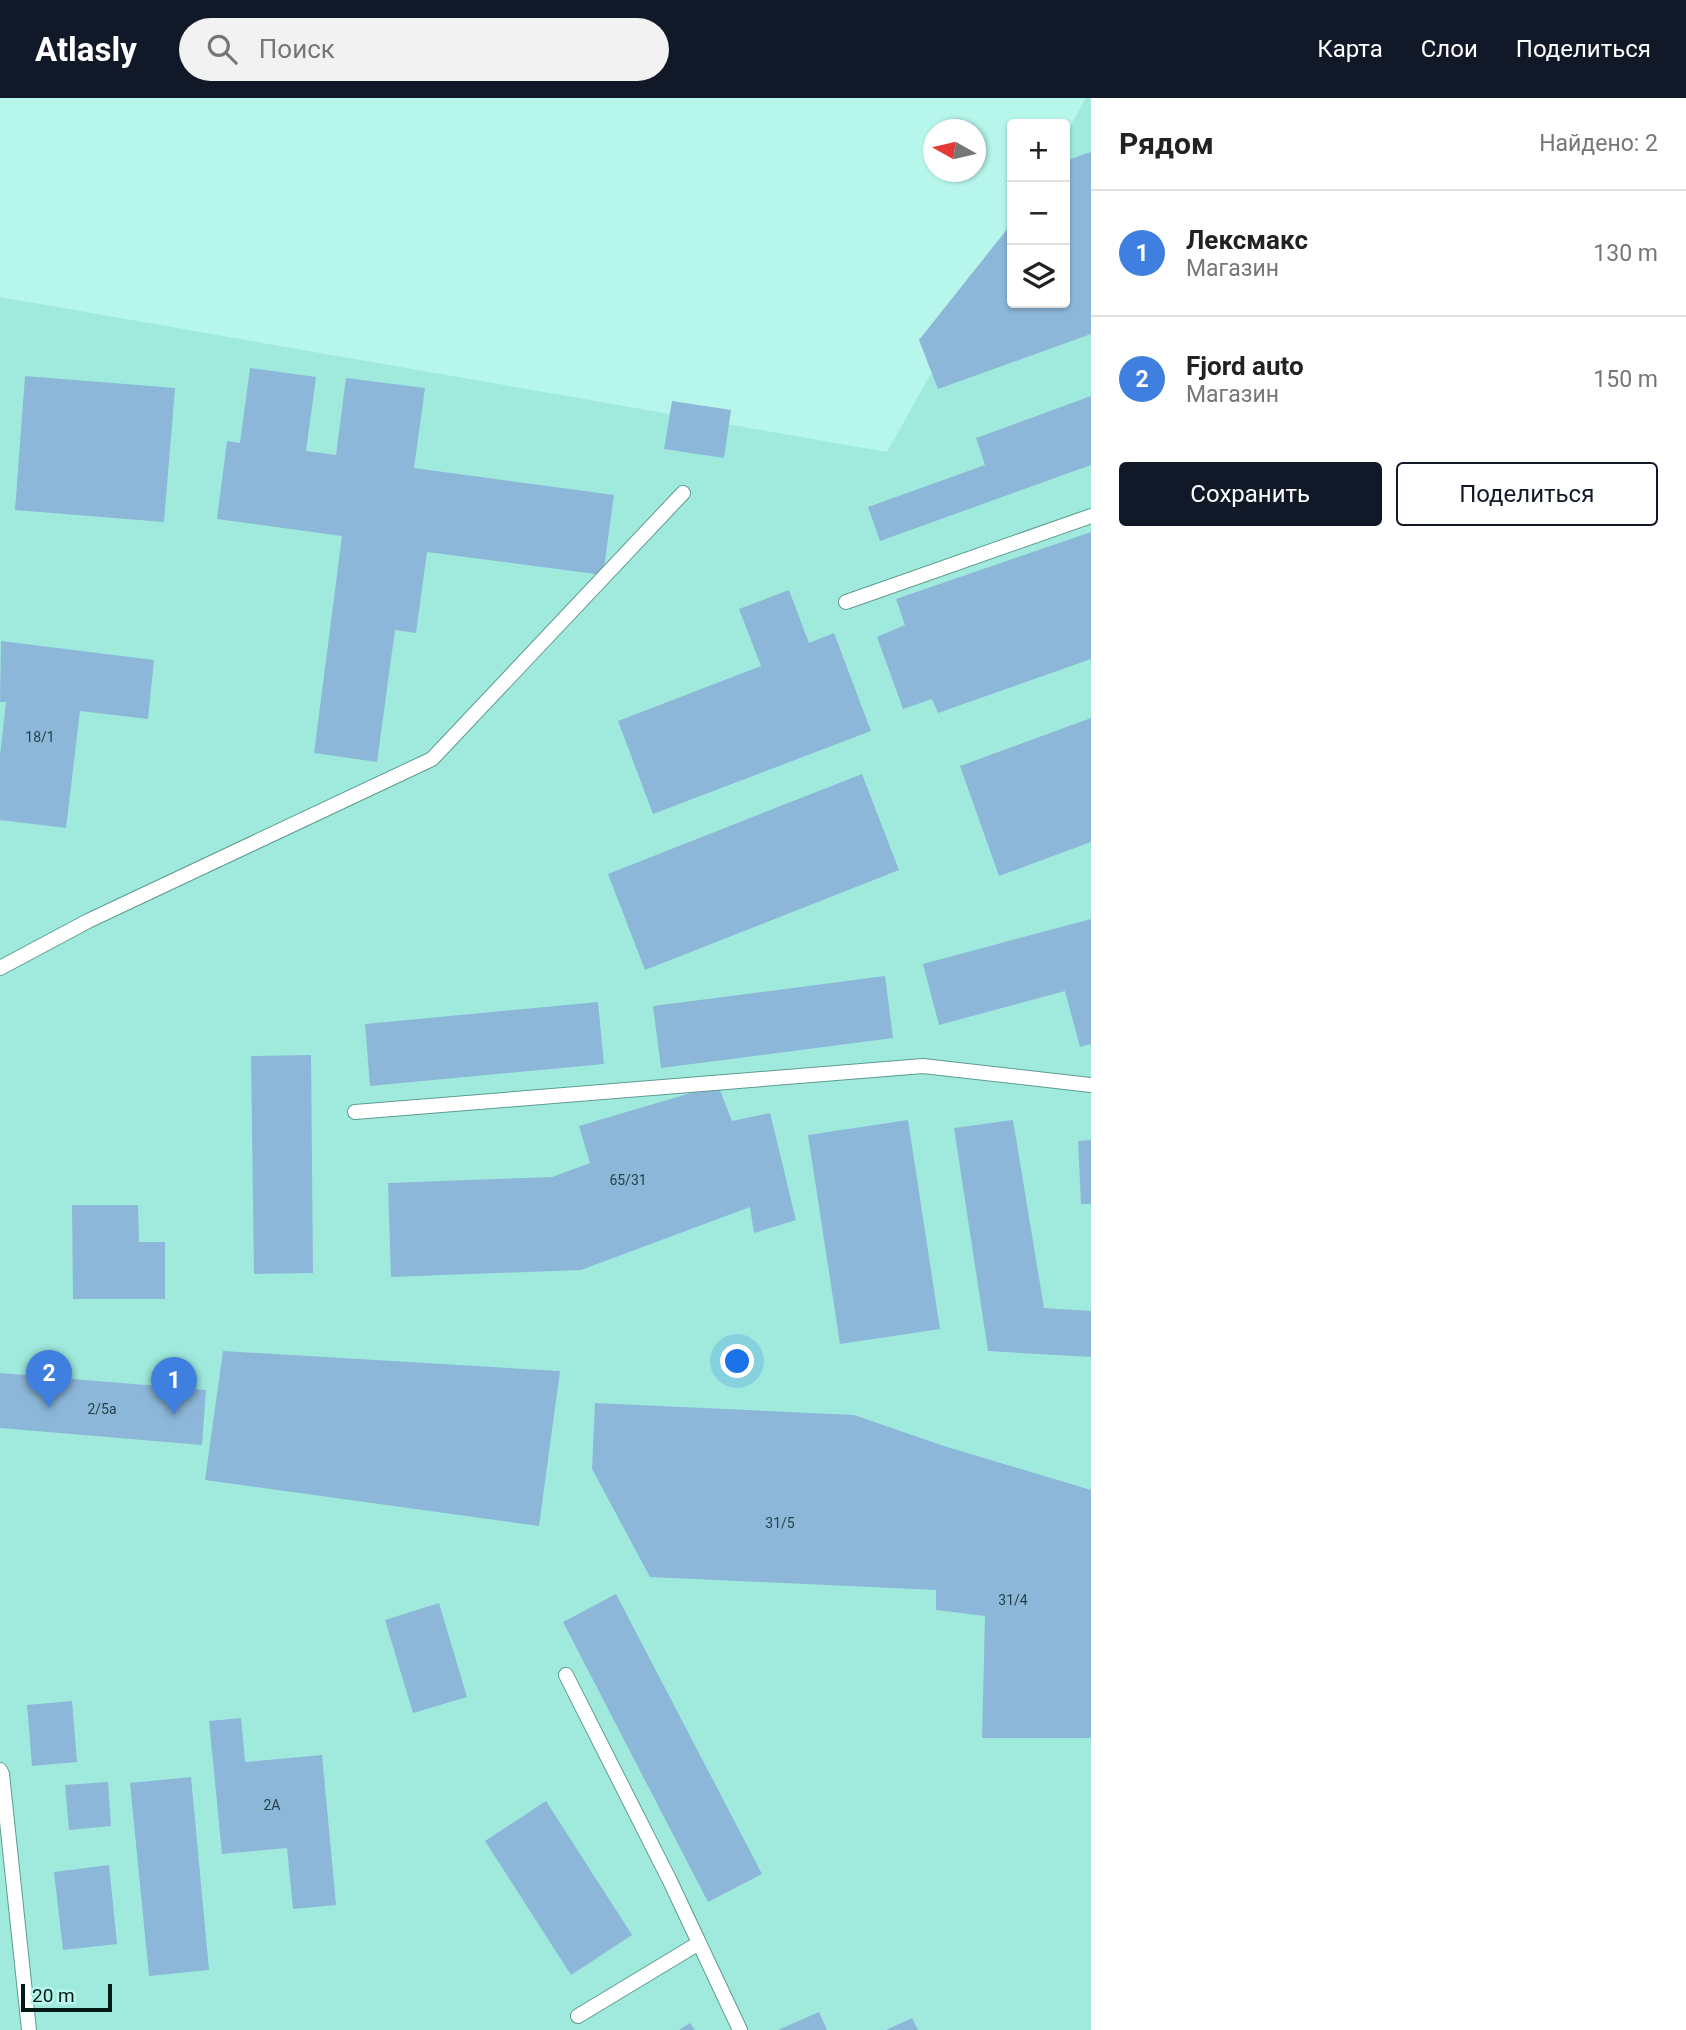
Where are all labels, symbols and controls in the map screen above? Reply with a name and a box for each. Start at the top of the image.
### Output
search box [179,18,669,81]
text: Atlasly [35,30,137,69]
icon: search [203,30,241,68]
text: Поиск [259,34,335,64]
text: Карта [1317,35,1383,63]
text: Слои [1421,35,1478,63]
text: Поделиться [1516,35,1651,63]
north arrow [923,119,986,182]
map controls [1007,119,1070,308]
button: + [1007,119,1070,182]
text: Рядом [1119,126,1214,161]
text: Найдено: 2 [1539,130,1658,157]
button: − [1007,182,1070,245]
text: Лексмакс [1186,225,1308,255]
text: 1 [1135,240,1149,267]
text: 130 m [1593,240,1658,267]
button: layers [1007,245,1070,308]
text: Магазин [1186,255,1279,282]
text: Fjord auto [1186,351,1304,381]
text: 2 [1135,366,1149,393]
text: 150 m [1593,366,1658,393]
text: Магазин [1186,381,1279,408]
button: Сохранить [1119,462,1382,526]
button: Поделиться [1396,462,1658,526]
house number: 18/1 [25,729,55,745]
house number: 65/31 [609,1172,647,1188]
your location [720,1344,754,1378]
pin: 2 [26,1350,72,1408]
pin: 1 [151,1357,197,1415]
house number: 2/5а [87,1401,117,1417]
house number: 31/5 [765,1515,795,1531]
house number: 31/4 [998,1592,1028,1608]
house number: 2А [263,1797,281,1813]
scale bar [21,1981,112,2013]
text: 20 m [32,1984,75,2007]

